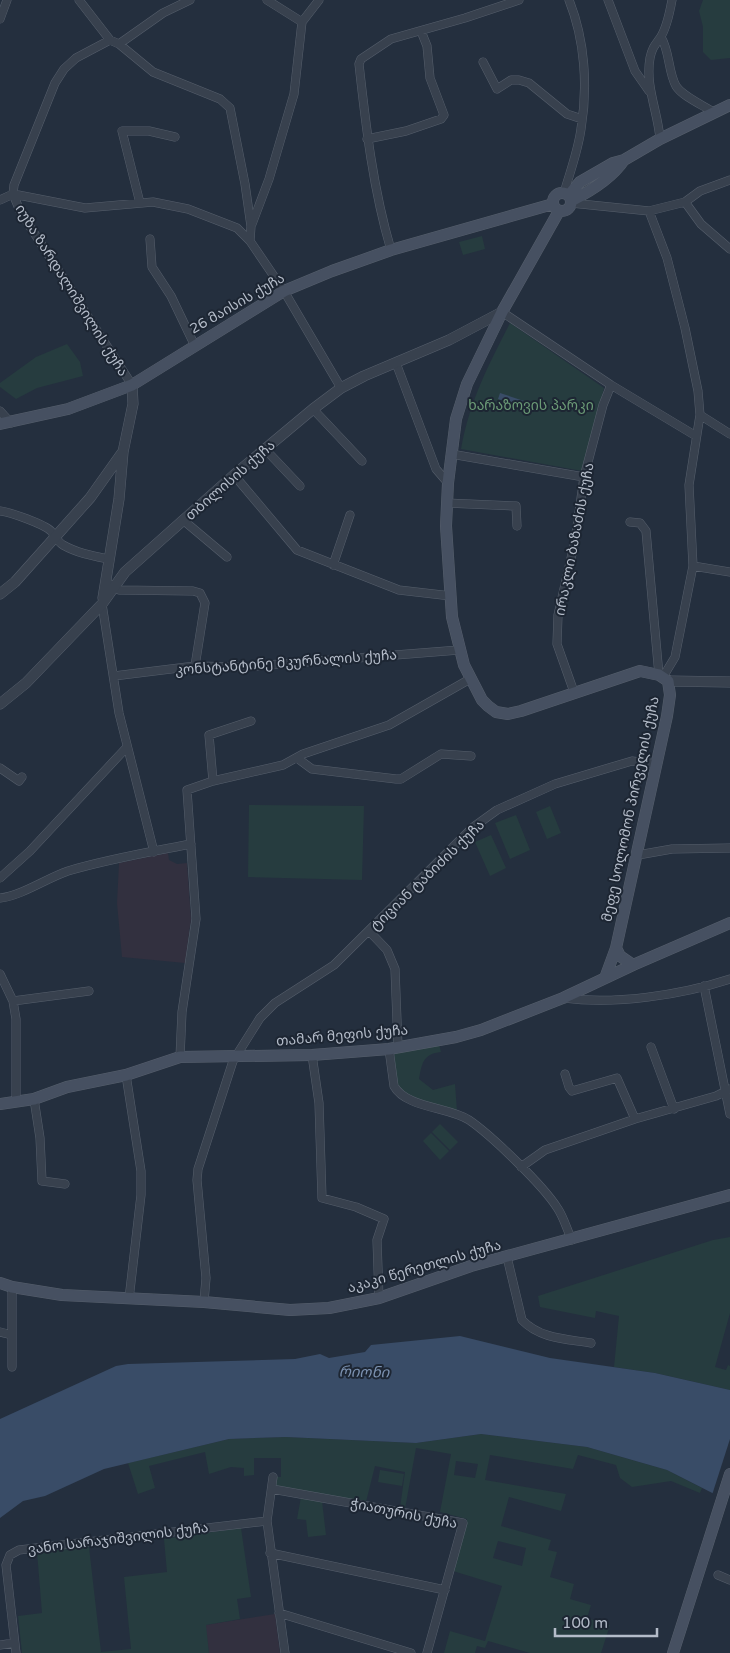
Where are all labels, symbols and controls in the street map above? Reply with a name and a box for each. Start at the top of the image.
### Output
street label: იუზა ზარდალიშვილის ქუჩა [12,201,132,379]
street label: 26 მაისის ქუჩა [187,269,288,337]
park label: ხარაზოვის პარკი [468,397,594,414]
street label: თბილისის ქუჩა [182,437,279,524]
street label: ირაკლი ბაზაძის ქუჩა [551,461,598,617]
street label: კონსტანტინე მკურნალის ქუჩა [175,646,398,679]
street label: მეფე სოლომონ პირველის ქუჩა [598,695,663,923]
street label: ტიციან ტაბიძის ქუჩა [367,816,488,934]
street label: თამარ მეფის ქუჩა [275,1021,409,1050]
street label: აკაკი წერეთლის ქუჩა [345,1236,503,1297]
water label: რიონი [339,1363,391,1381]
street label: ჭიათურის ქუჩა [349,1495,459,1532]
street label: ვანო სარაჯიშვილის ქუჩა [27,1519,209,1558]
scale bar [555,1606,658,1638]
text: 100 m [562,1614,608,1632]

